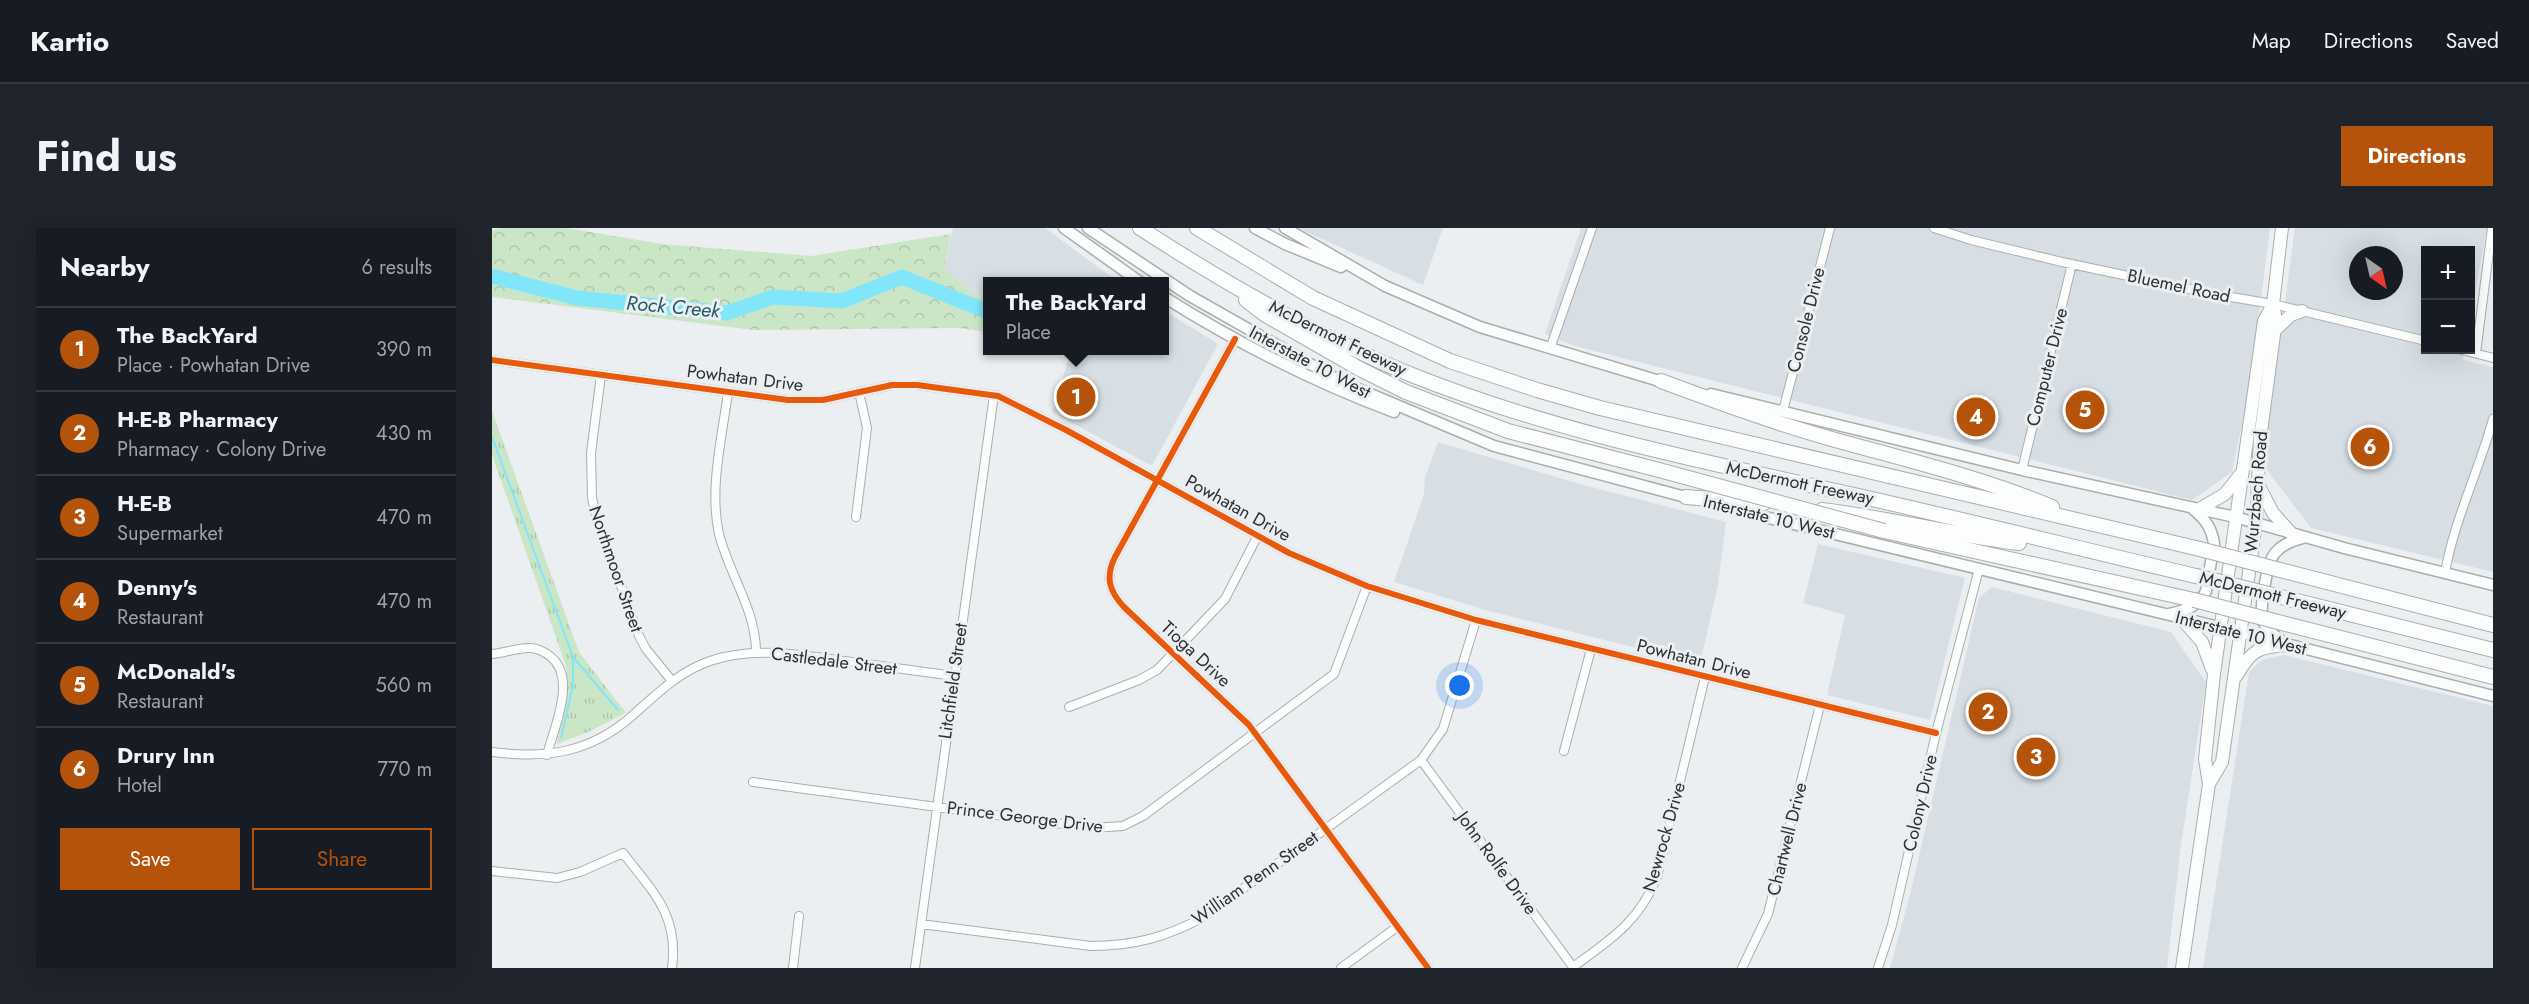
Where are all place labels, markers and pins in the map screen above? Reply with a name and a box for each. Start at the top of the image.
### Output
pin: 1 [1056,374,1096,420]
pin: 5 [2066,388,2104,432]
pin: 4 [1956,394,1996,440]
pin: 6 [2350,424,2390,470]
pin: 2 [1968,690,2008,734]
pin: 3 [2016,734,2056,780]

